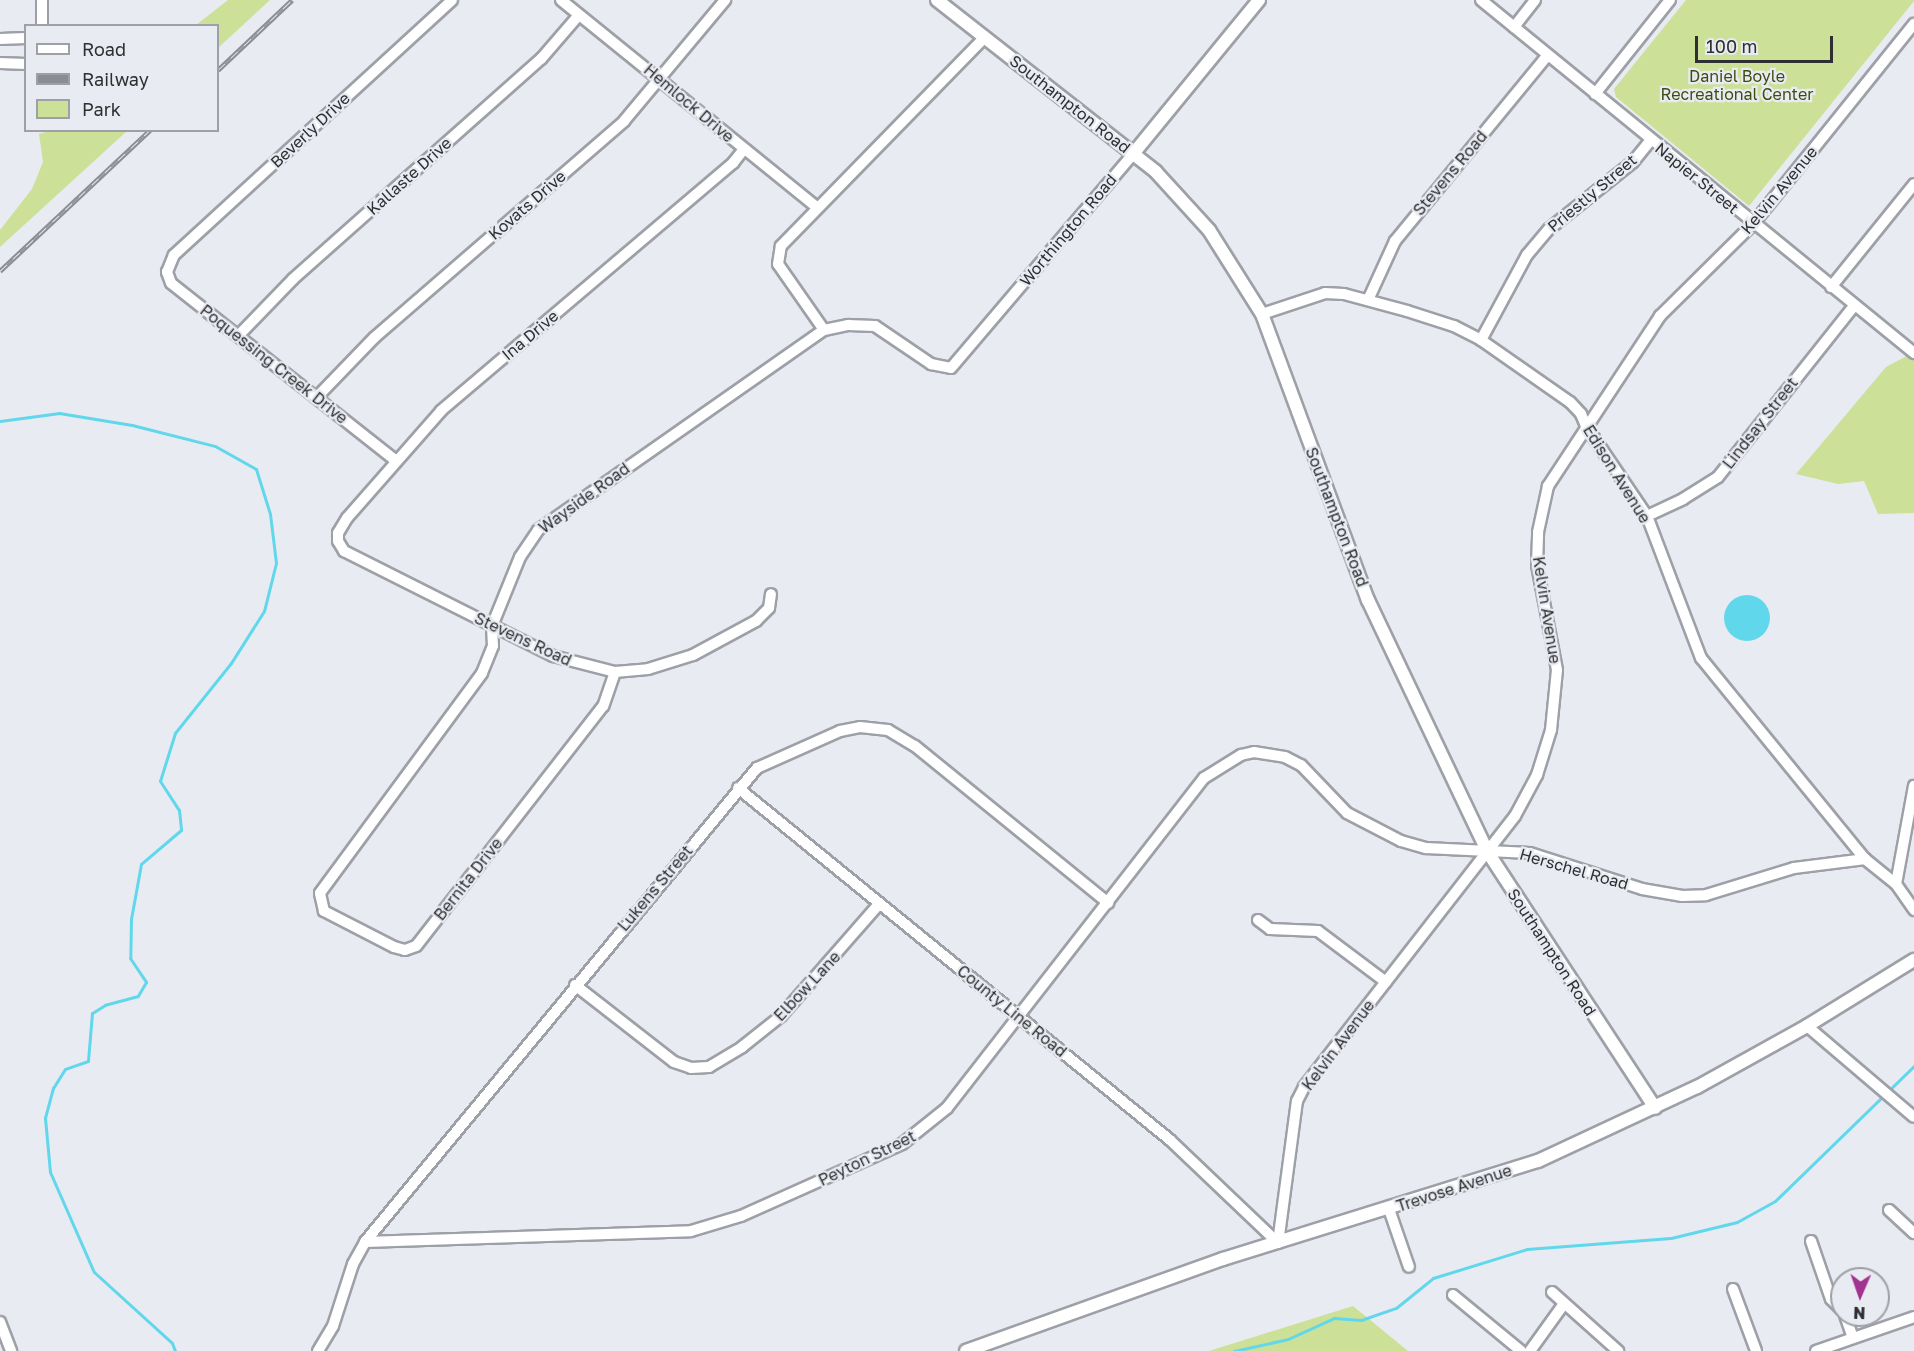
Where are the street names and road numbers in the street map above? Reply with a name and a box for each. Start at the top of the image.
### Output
street label: Southampton Road [1006,51,1134,157]
street label: Hemlock Drive [640,60,738,146]
street label: Beverly Drive [266,88,354,172]
street label: Stevens Road [1409,127,1491,219]
street label: Kallaste Drive [363,133,455,219]
street label: Napier Street [1651,138,1743,218]
street label: Kelvin Avenue [1737,142,1821,238]
street label: Priestly Street [1544,150,1640,236]
street label: Kovats Drive [485,166,569,244]
street label: Worthington Road [1016,170,1120,290]
street label: Poquessing Creek Drive [196,300,352,428]
street label: Ina Drive [498,306,562,364]
street label: Lindsay Street [1718,374,1802,472]
street label: Edison Avenue [1579,421,1655,527]
street label: Southampton Road [1302,445,1372,589]
street label: Wayside Road [535,459,633,537]
street label: Kelvin Avenue [1529,555,1565,665]
street label: Stevens Road [471,608,575,670]
street label: Bernita Drive [430,834,506,924]
street label: Lukens Street [614,841,696,935]
street label: Herschel Road [1517,844,1631,894]
street label: Southampton Road [1504,885,1600,1019]
street label: Elbow Lane [770,947,844,1025]
street label: County Line Road [953,961,1071,1061]
street label: Kelvin Avenue [1298,996,1378,1094]
street label: Peyton Street [815,1126,919,1190]
street label: Trevose Avenue [1394,1160,1514,1216]

